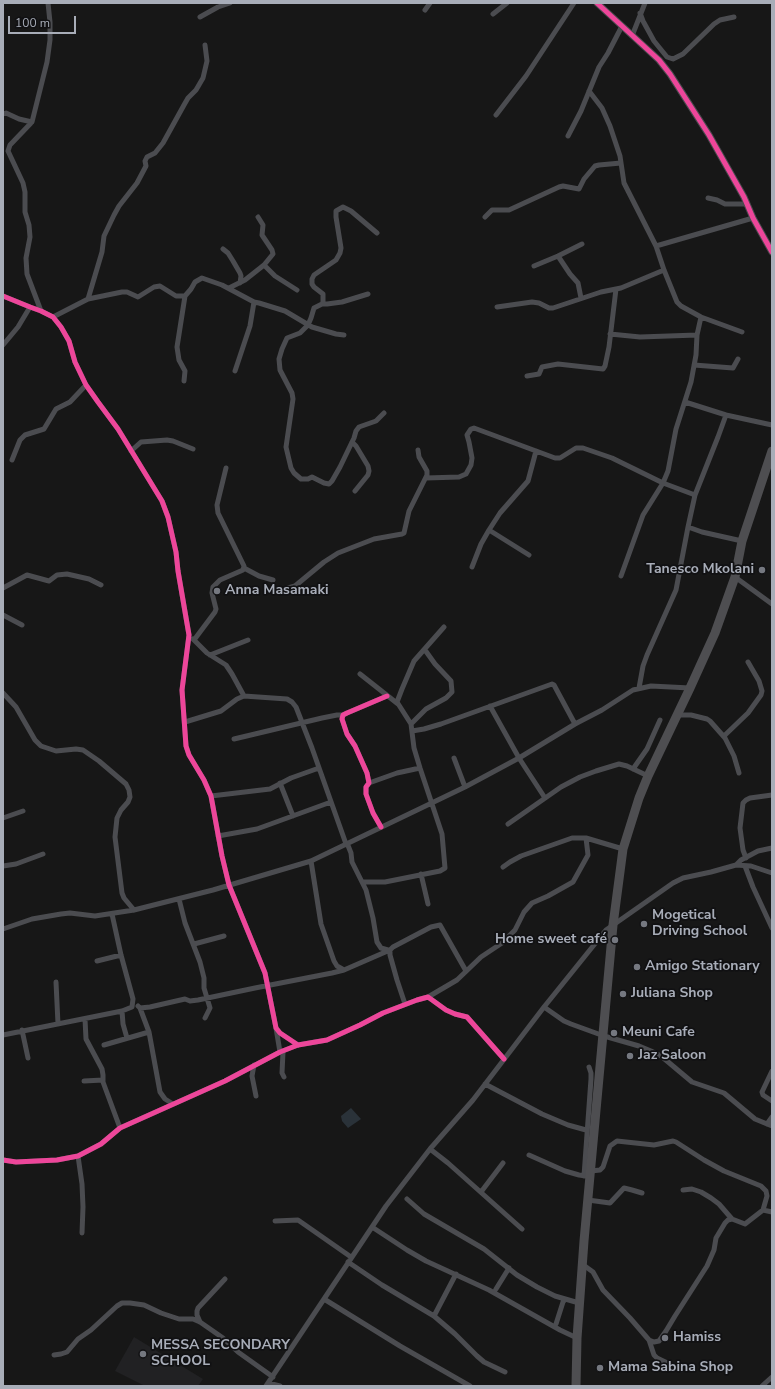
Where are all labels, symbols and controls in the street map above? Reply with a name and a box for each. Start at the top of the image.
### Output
scale bar [10,8,78,34]
text: 100 m [15,15,50,31]
place label: Tanesco Mkolani [646,562,754,578]
marker: Tanesco Mkolani [757,565,767,575]
place label: Anna Masamaki [225,583,329,599]
marker: Anna Masamaki [212,586,222,596]
place label: Mogetical Driving School [652,908,747,940]
marker: Mogetical Driving School [639,919,649,929]
place label: Home sweet café [495,932,607,948]
marker: Home sweet café [610,935,620,945]
place label: Amigo Stationary [645,959,759,975]
marker: Amigo Stationary [632,962,642,972]
place label: Juliana Shop [631,986,713,1002]
marker: Juliana Shop [618,989,628,999]
place label: Meuni Cafe [622,1025,695,1041]
marker: Meuni Cafe [609,1028,619,1038]
place label: Jaz Saloon [638,1048,706,1064]
marker: Jaz Saloon [625,1051,635,1061]
place label: Hamiss [673,1330,721,1346]
marker: Hamiss [660,1333,670,1343]
place label: MESSA SECONDARY SCHOOL [151,1338,290,1370]
marker: MESSA SECONDARY SCHOOL [138,1349,148,1359]
place label: Mama Sabina Shop [608,1360,733,1376]
marker: Mama Sabina Shop [595,1363,605,1373]

